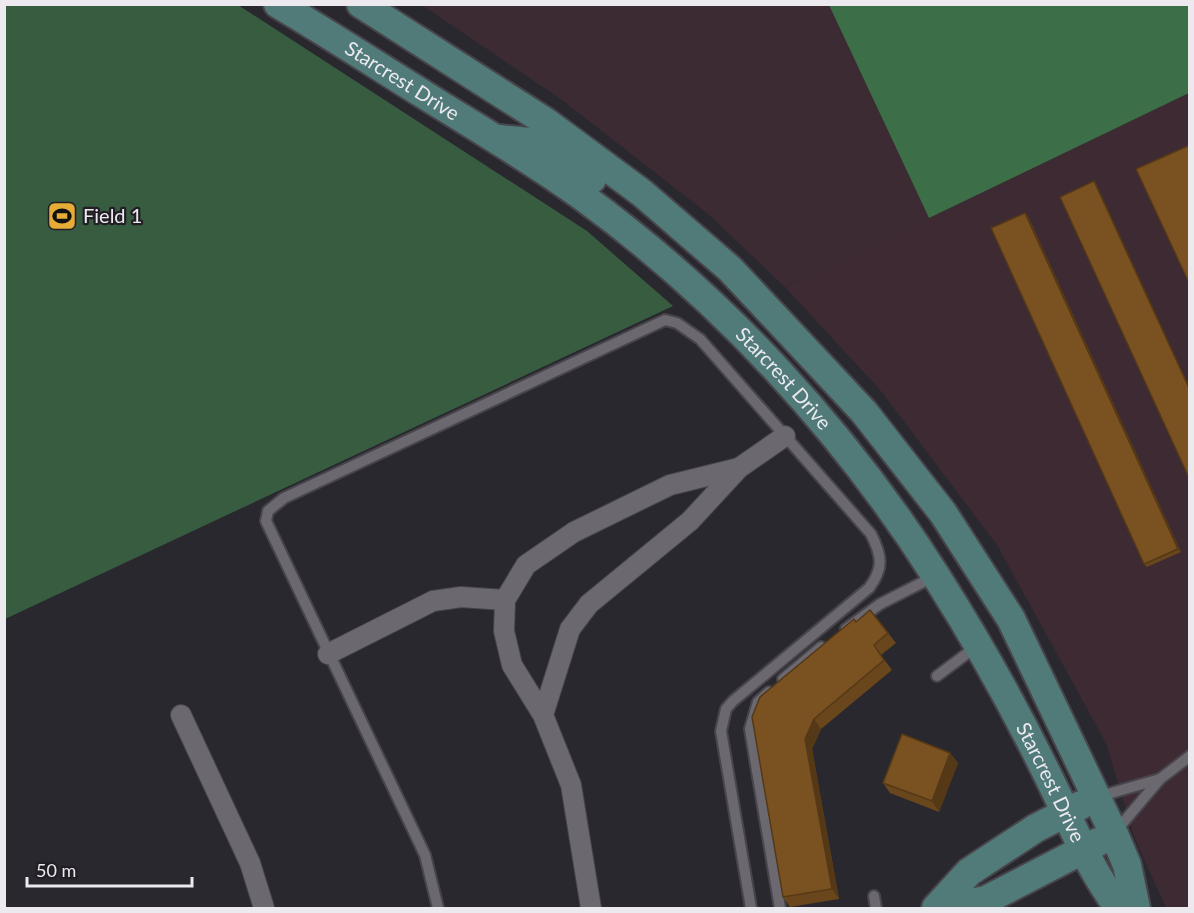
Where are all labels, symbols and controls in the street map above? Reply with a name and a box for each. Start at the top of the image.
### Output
street label: Starcrest Drive [341,35,464,125]
sports icon: Field 1 [46,200,78,232]
place label: Field 1 [83,203,142,227]
street label: Starcrest Drive [732,322,837,434]
street label: Starcrest Drive [1012,718,1091,846]
scale bar [27,850,192,888]
text: 50 m [36,859,76,881]

